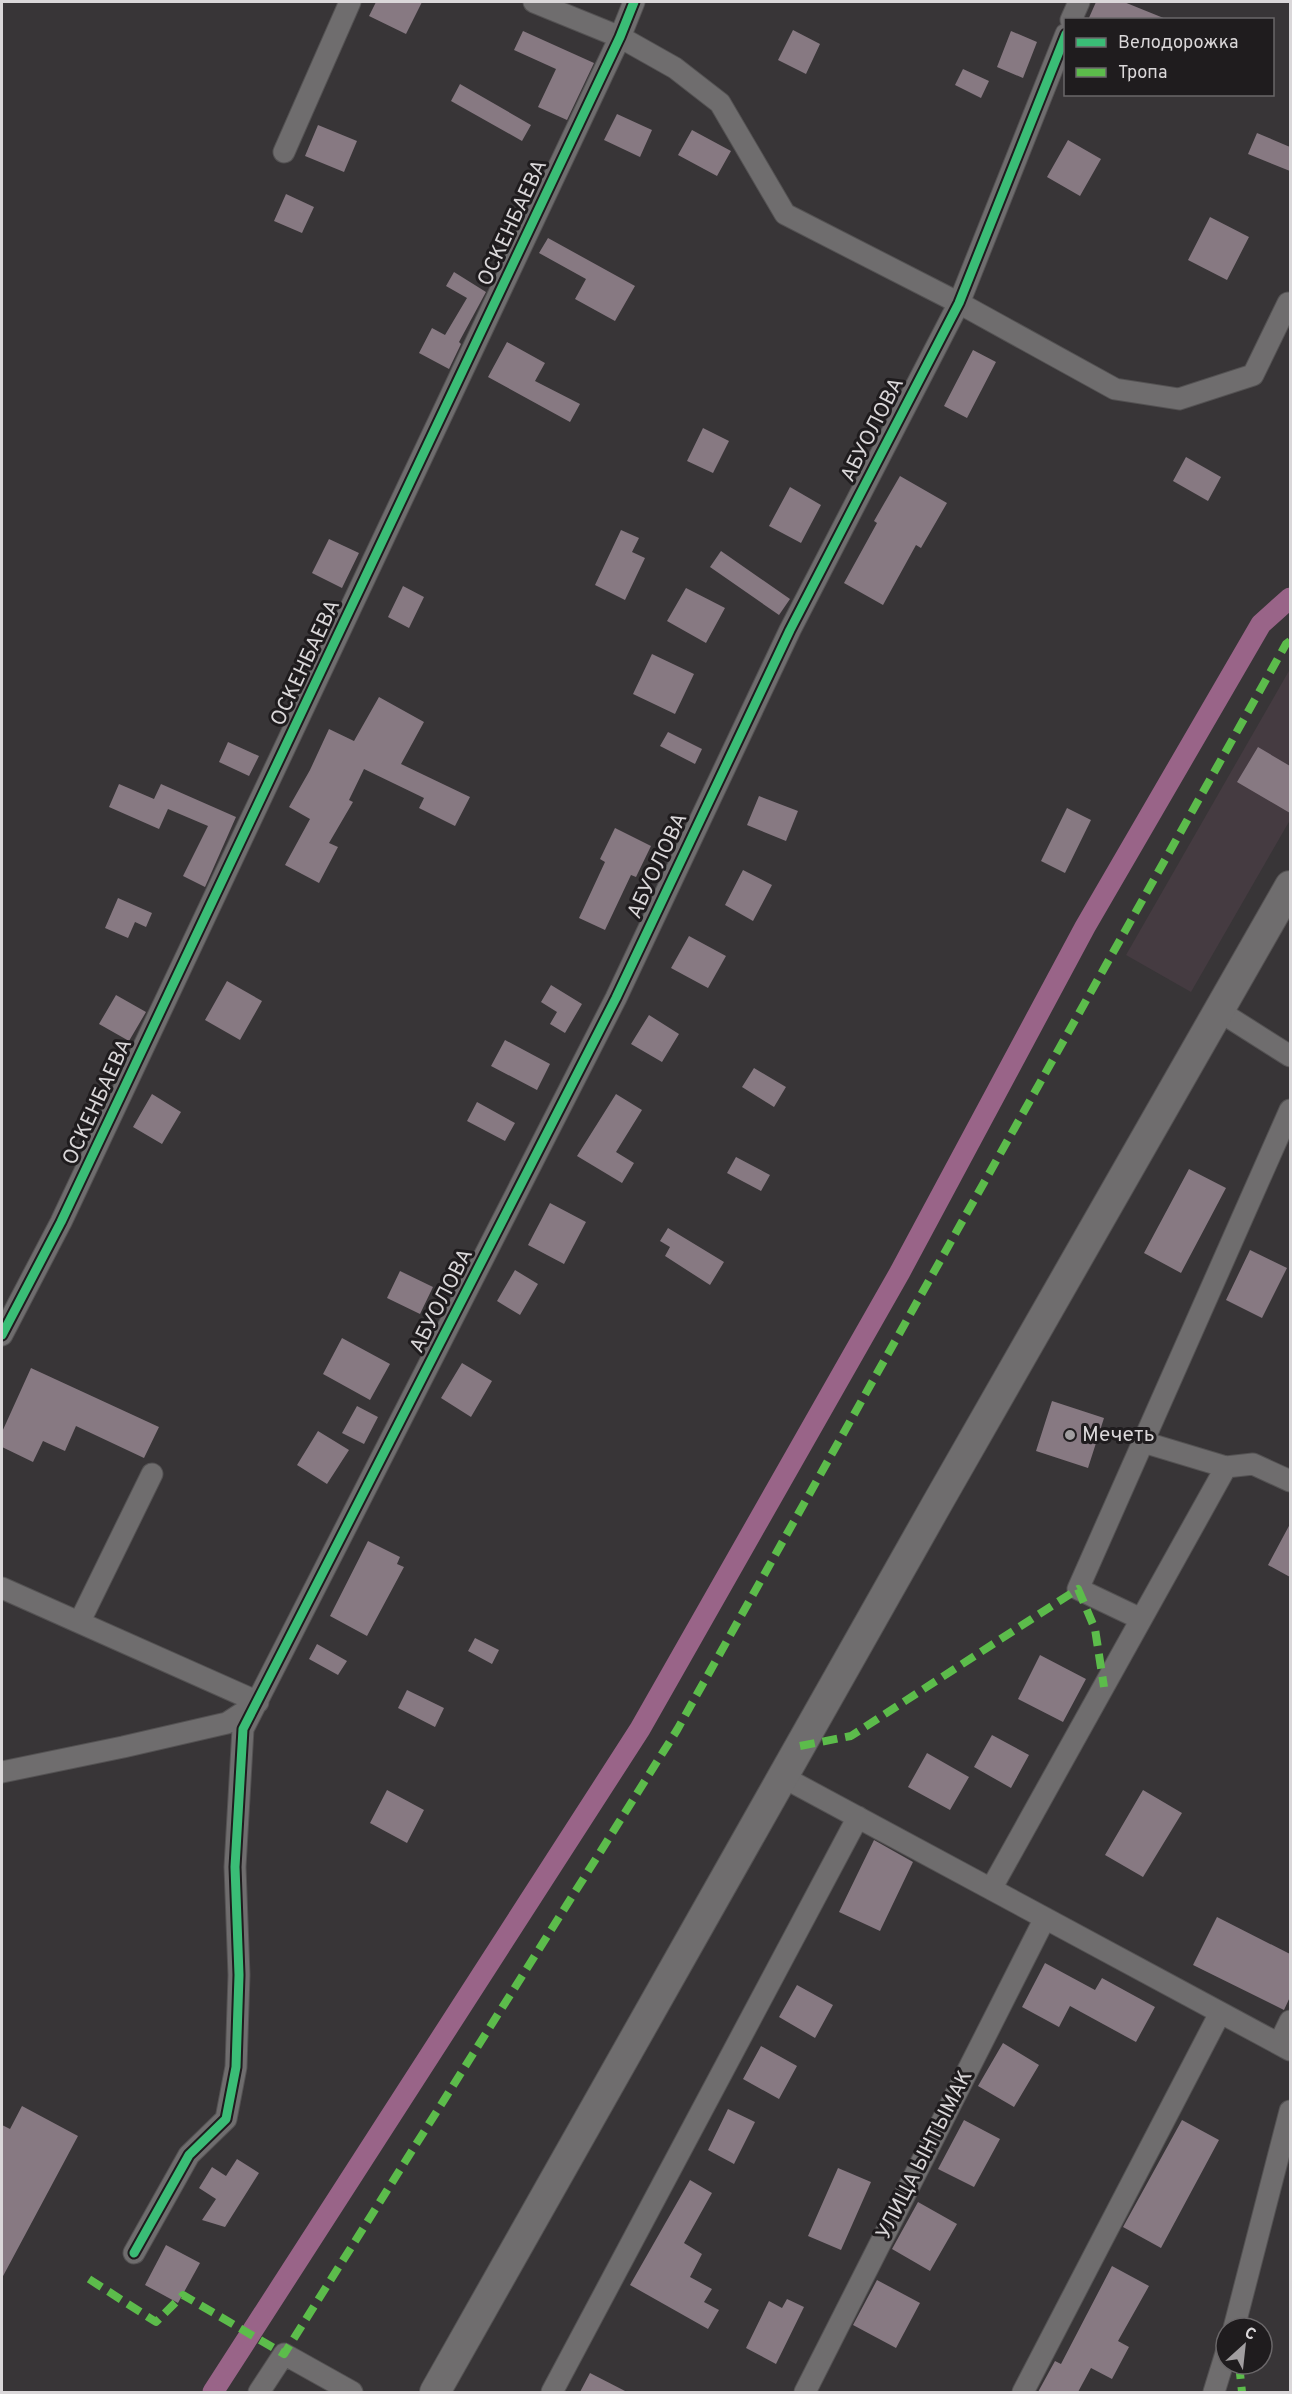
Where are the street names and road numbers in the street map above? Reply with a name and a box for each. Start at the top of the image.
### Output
street label: ОСКЕНБАЕВА [472,155,554,291]
street label: АБУОЛОВА [835,373,911,487]
street label: ОСКЕНБАЕВА [265,595,347,731]
street label: АБУОЛОВА [622,809,694,923]
street label: ОСКЕНБАЕВА [57,1034,139,1170]
street label: АБУОЛОВА [404,1244,480,1358]
street label: УЛИЦА ЫНТЫМАК [871,2066,979,2244]

